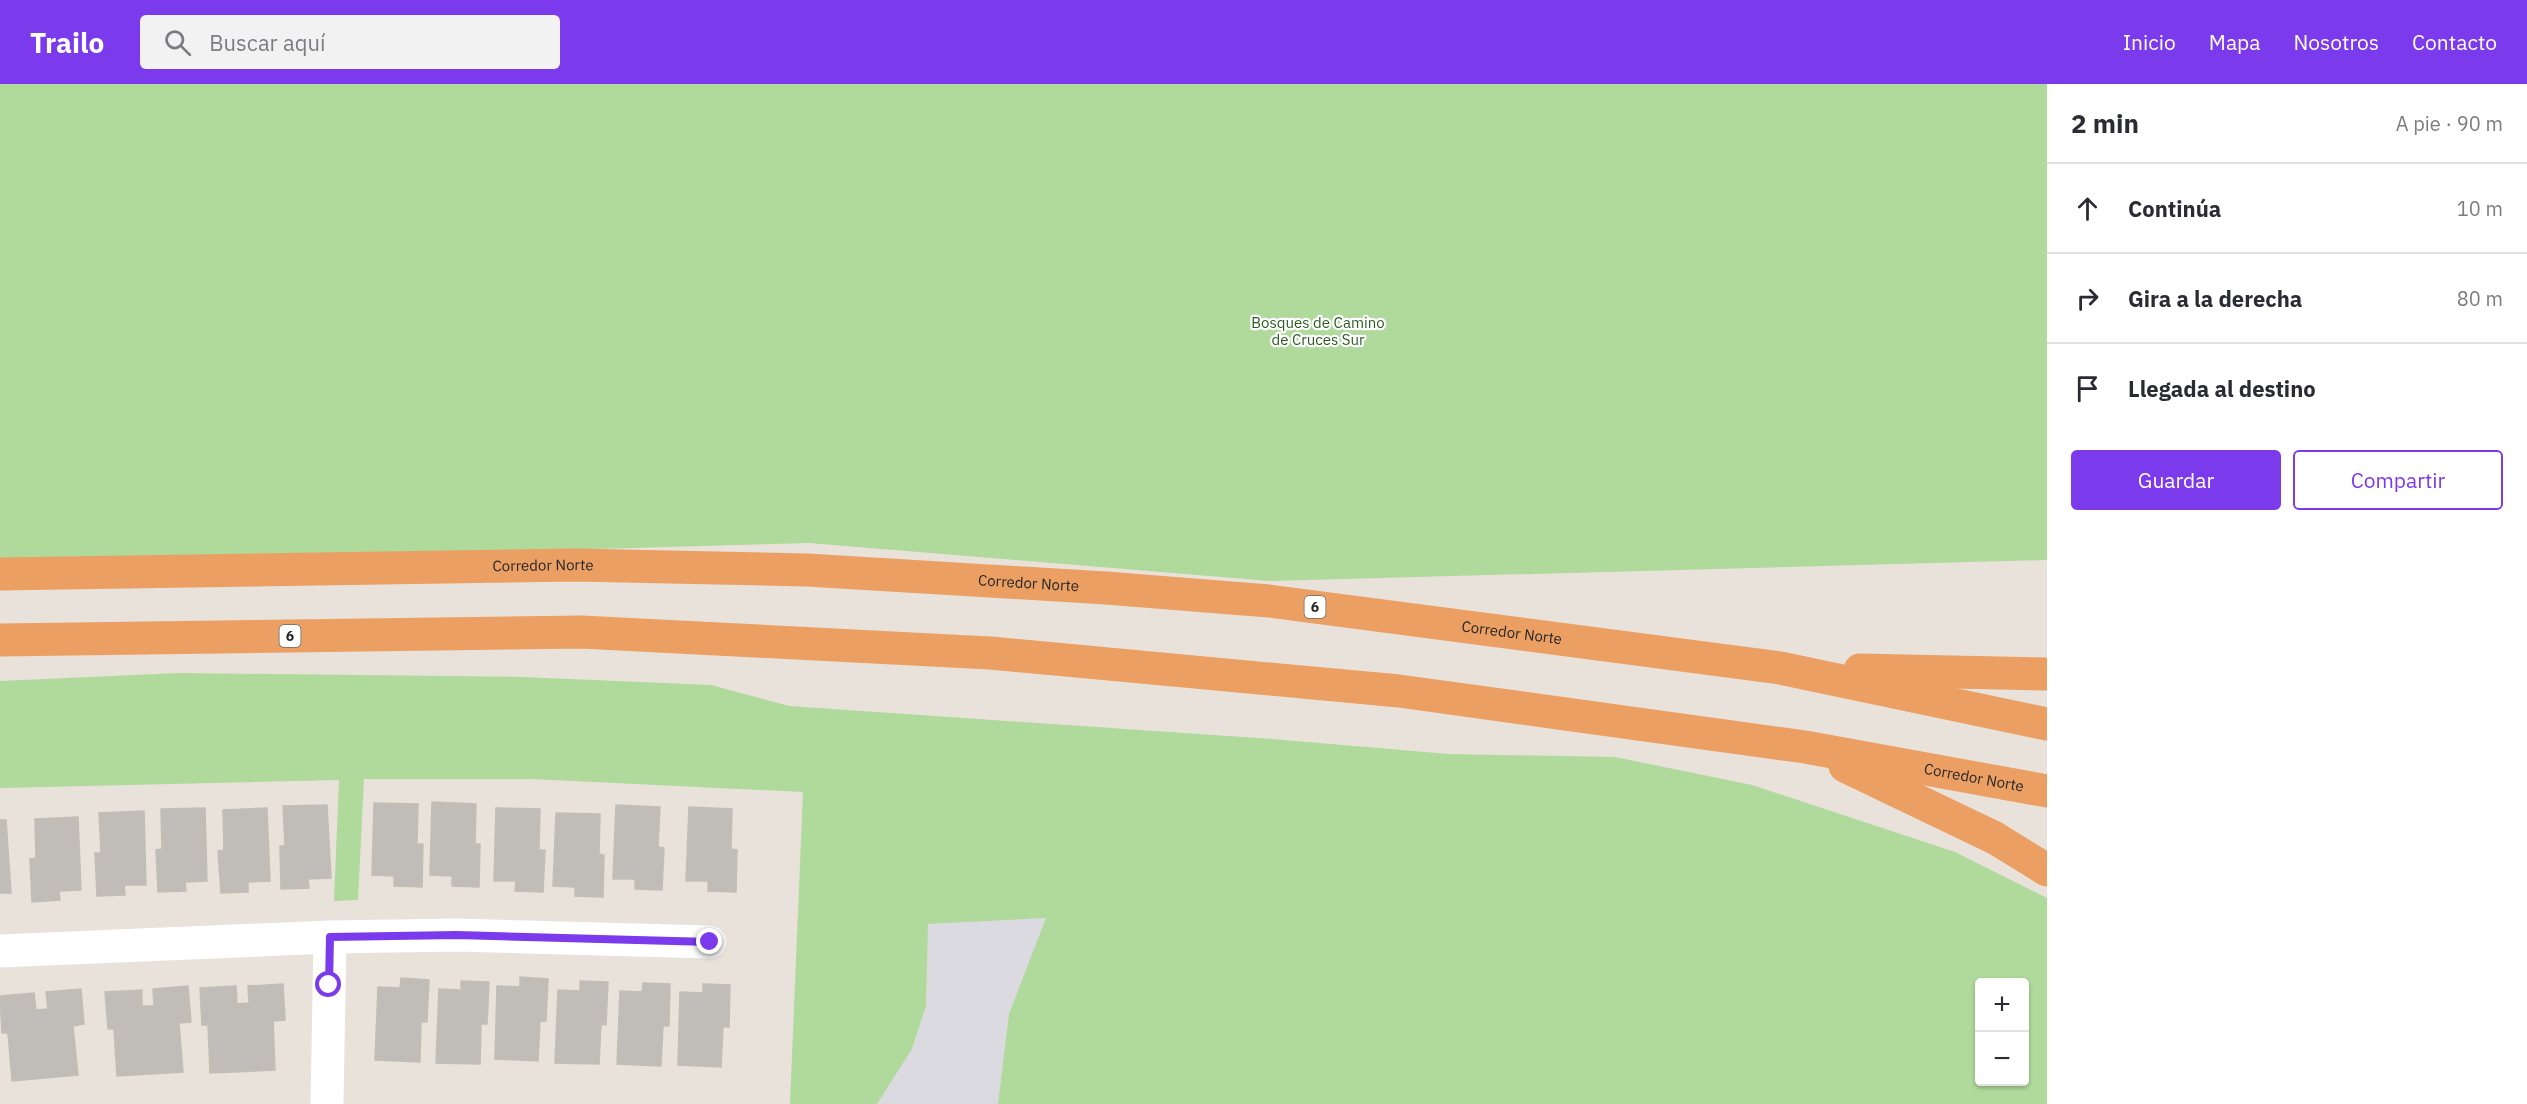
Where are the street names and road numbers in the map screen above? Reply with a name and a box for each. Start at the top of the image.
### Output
street label: Corredor Norte [492,555,594,575]
street label: Corredor Norte [977,570,1080,595]
road number: 6 [1304,596,1326,618]
street label: Corredor Norte [1460,616,1563,648]
road number: 6 [280,625,300,647]
street label: Corredor Norte [1923,759,2026,796]

